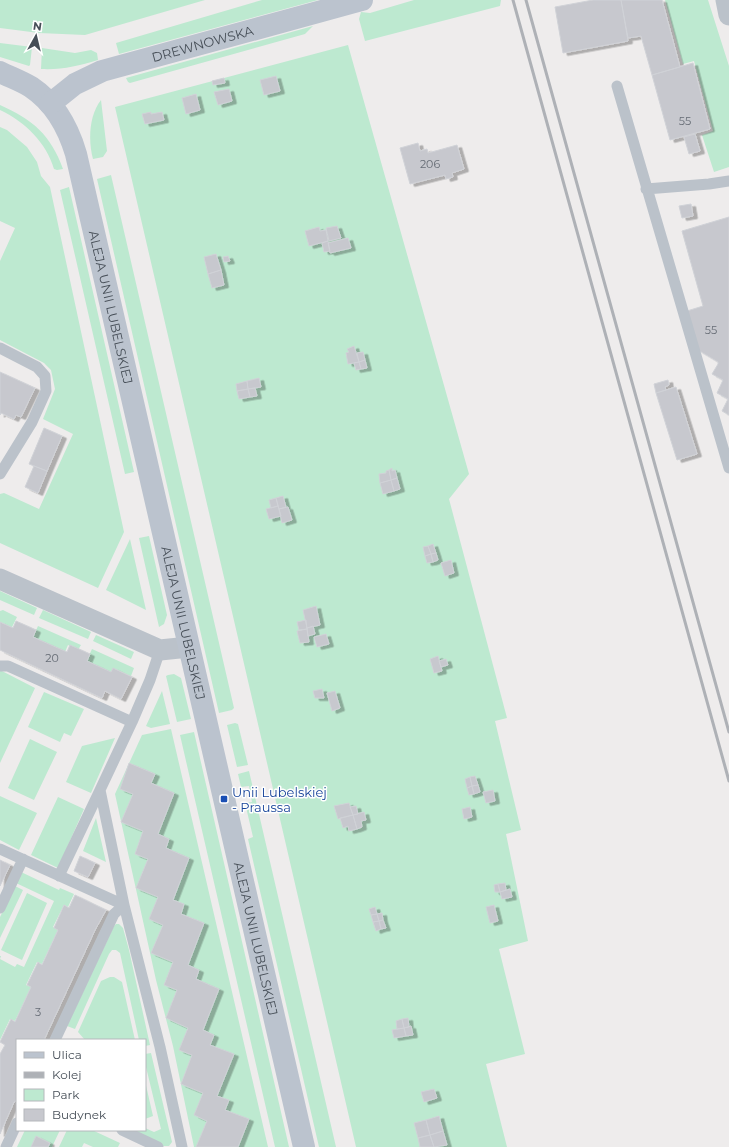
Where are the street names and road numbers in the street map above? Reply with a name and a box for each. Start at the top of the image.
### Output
street label: DREWNOWSKA [150,22,256,65]
street label: ALEJA UNII LUBELSKIEJ [86,229,137,386]
street label: ALEJA UNII LUBELSKIEJ [158,545,209,701]
street label: ALEJA UNII LUBELSKIEJ [231,860,282,1017]

